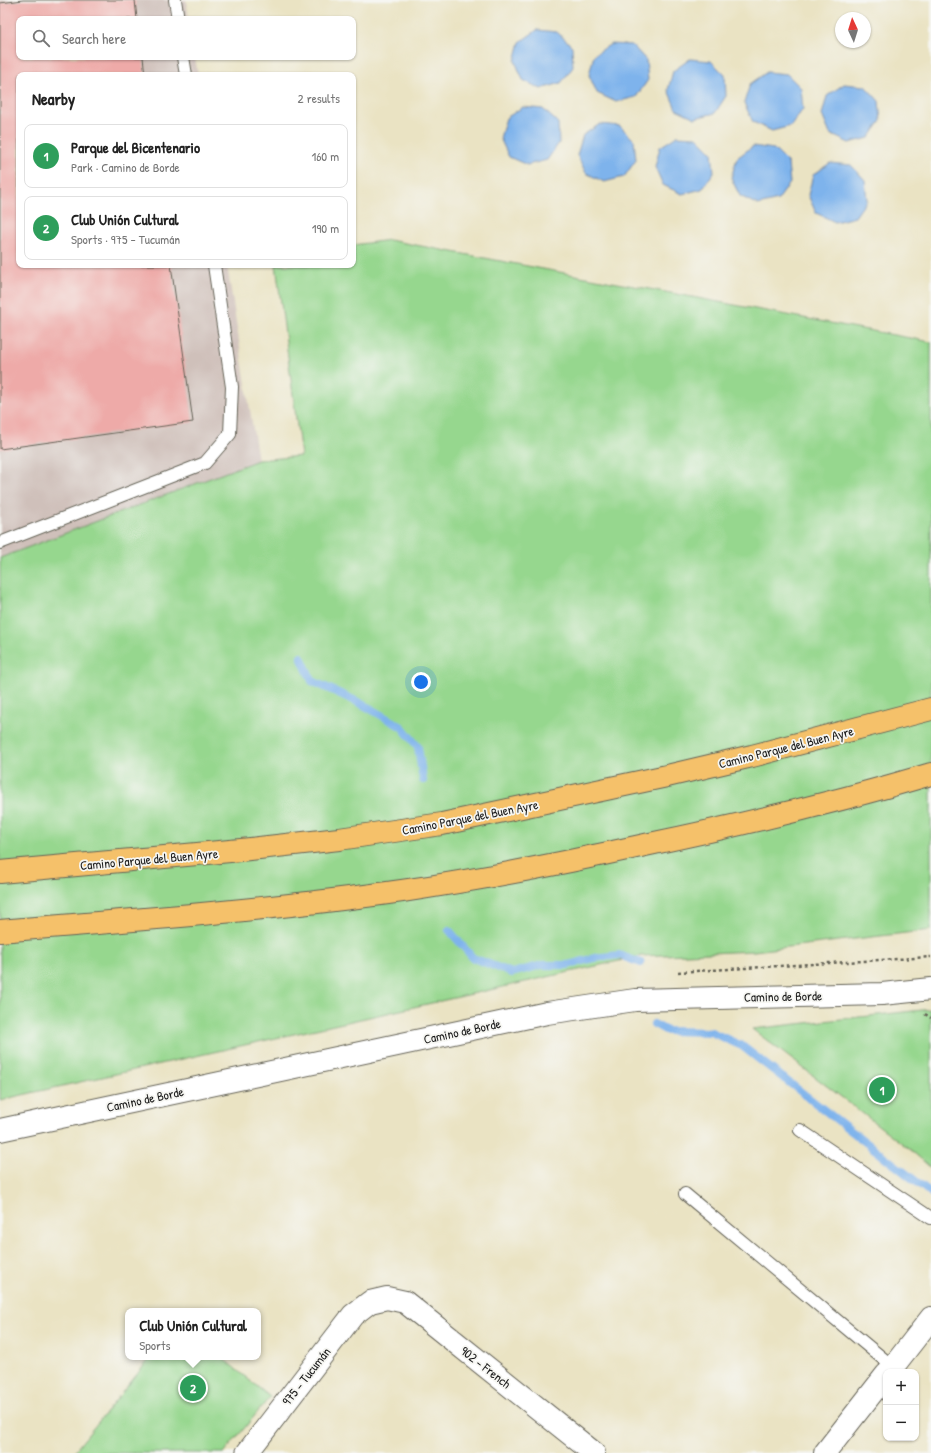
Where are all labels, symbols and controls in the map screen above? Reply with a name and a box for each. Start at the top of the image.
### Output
north arrow [835,12,871,48]
search box [16,16,356,60]
icon: search [30,27,52,49]
text: Search here [62,28,126,49]
text: Nearby [32,87,75,110]
text: 2 results [298,89,340,107]
text: Parque del Bicentenario [71,137,200,158]
text: 1 [44,147,48,165]
text: 160 m [311,147,339,165]
text: Park · Camino de Borde [71,158,180,176]
text: Club Unión Cultural [71,209,179,230]
text: 2 [43,219,49,237]
text: 190 m [312,219,339,237]
text: Sports · 975 - Tucumán [71,230,180,248]
your location [411,672,431,692]
street label: Camino Parque del Buen Ayre [717,722,855,772]
street label: Camino Parque del Buen Ayre [400,795,540,839]
street label: Camino Parque del Buen Ayre [79,844,219,874]
street label: Camino de Borde [744,986,822,1006]
street label: Camino de Borde [422,1014,502,1048]
pin: 1 [869,1075,895,1105]
street label: Camino de Borde [105,1082,185,1116]
popup [125,1308,261,1360]
text: Club Unión Cultural [139,1315,247,1336]
text: Sports [139,1336,171,1354]
street label: 902 - French [457,1342,515,1393]
street label: 975 - Tucumán [278,1343,334,1409]
map controls [883,1369,919,1441]
button: + [883,1369,919,1405]
pin: 2 [180,1373,206,1403]
button: − [883,1405,919,1441]

